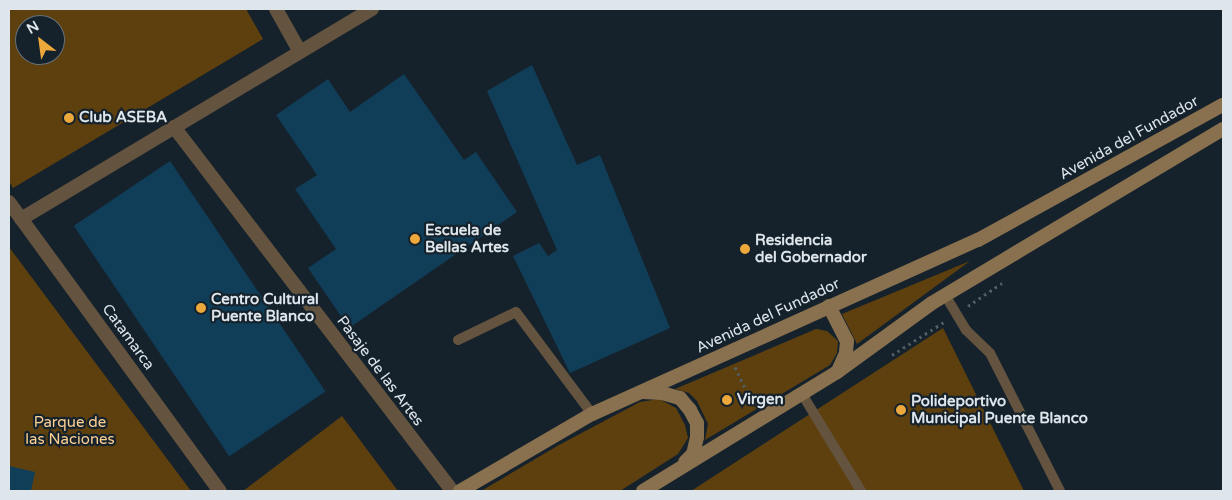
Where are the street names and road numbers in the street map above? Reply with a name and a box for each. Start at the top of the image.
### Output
street label: Avenida del Fundador [1056,92,1202,184]
street label: Avenida del Fundador [693,275,843,357]
street label: Catamarca [98,301,158,373]
street label: Pasaje de las Artes [333,312,427,430]

